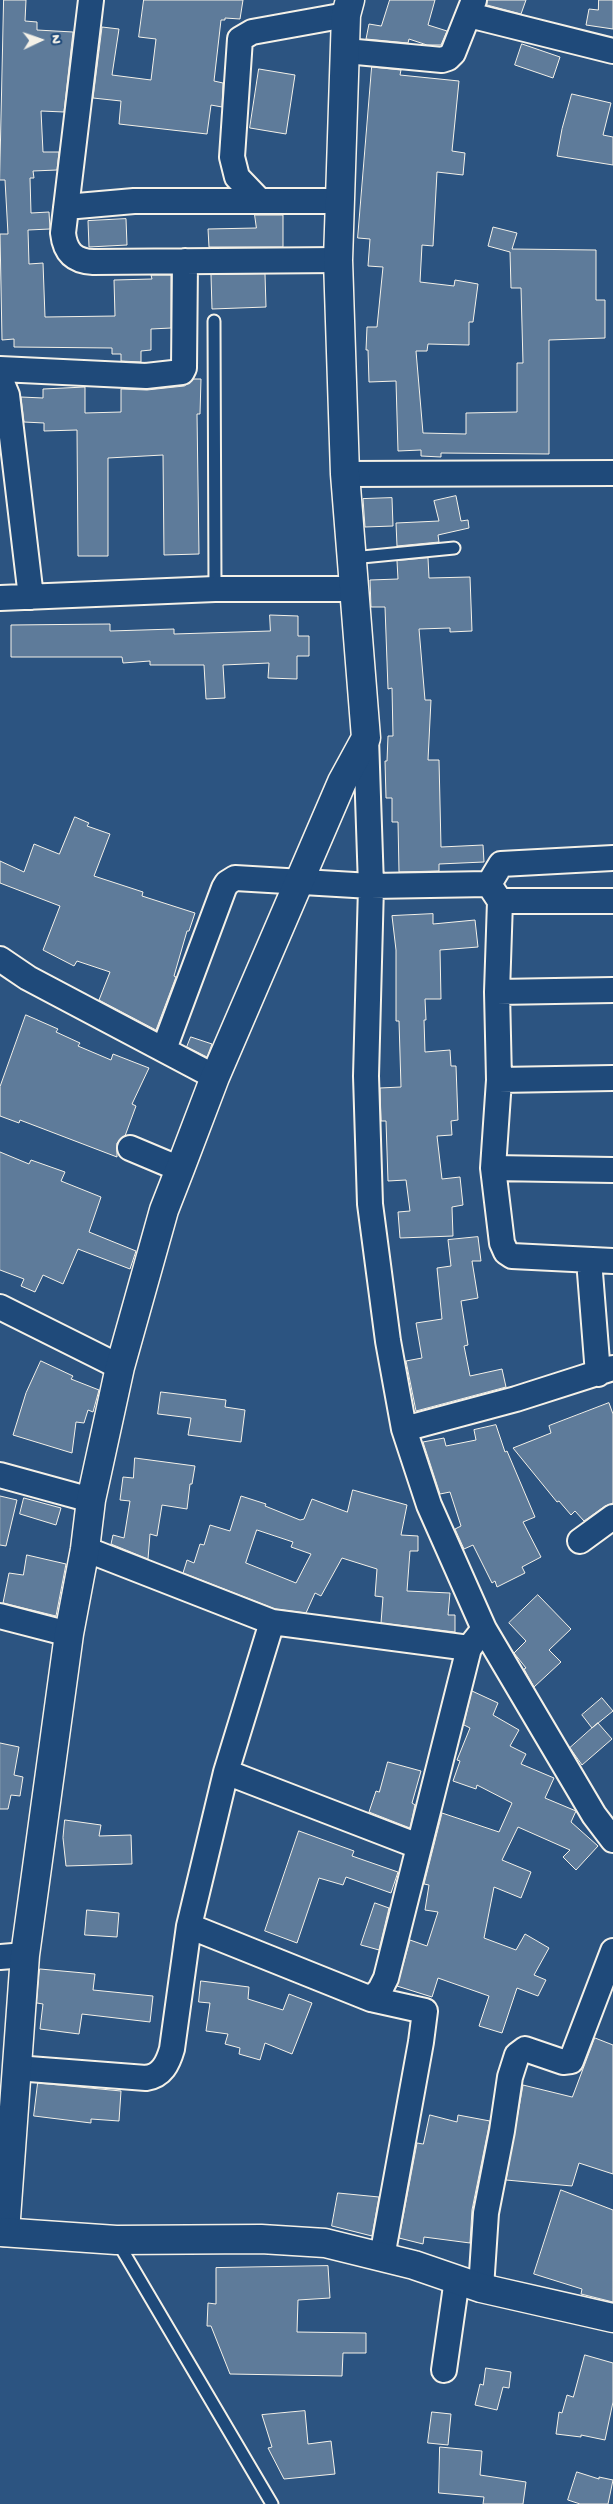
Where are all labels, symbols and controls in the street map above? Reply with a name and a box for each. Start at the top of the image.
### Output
north arrow [15,15,65,65]
text: N [47,34,64,44]

